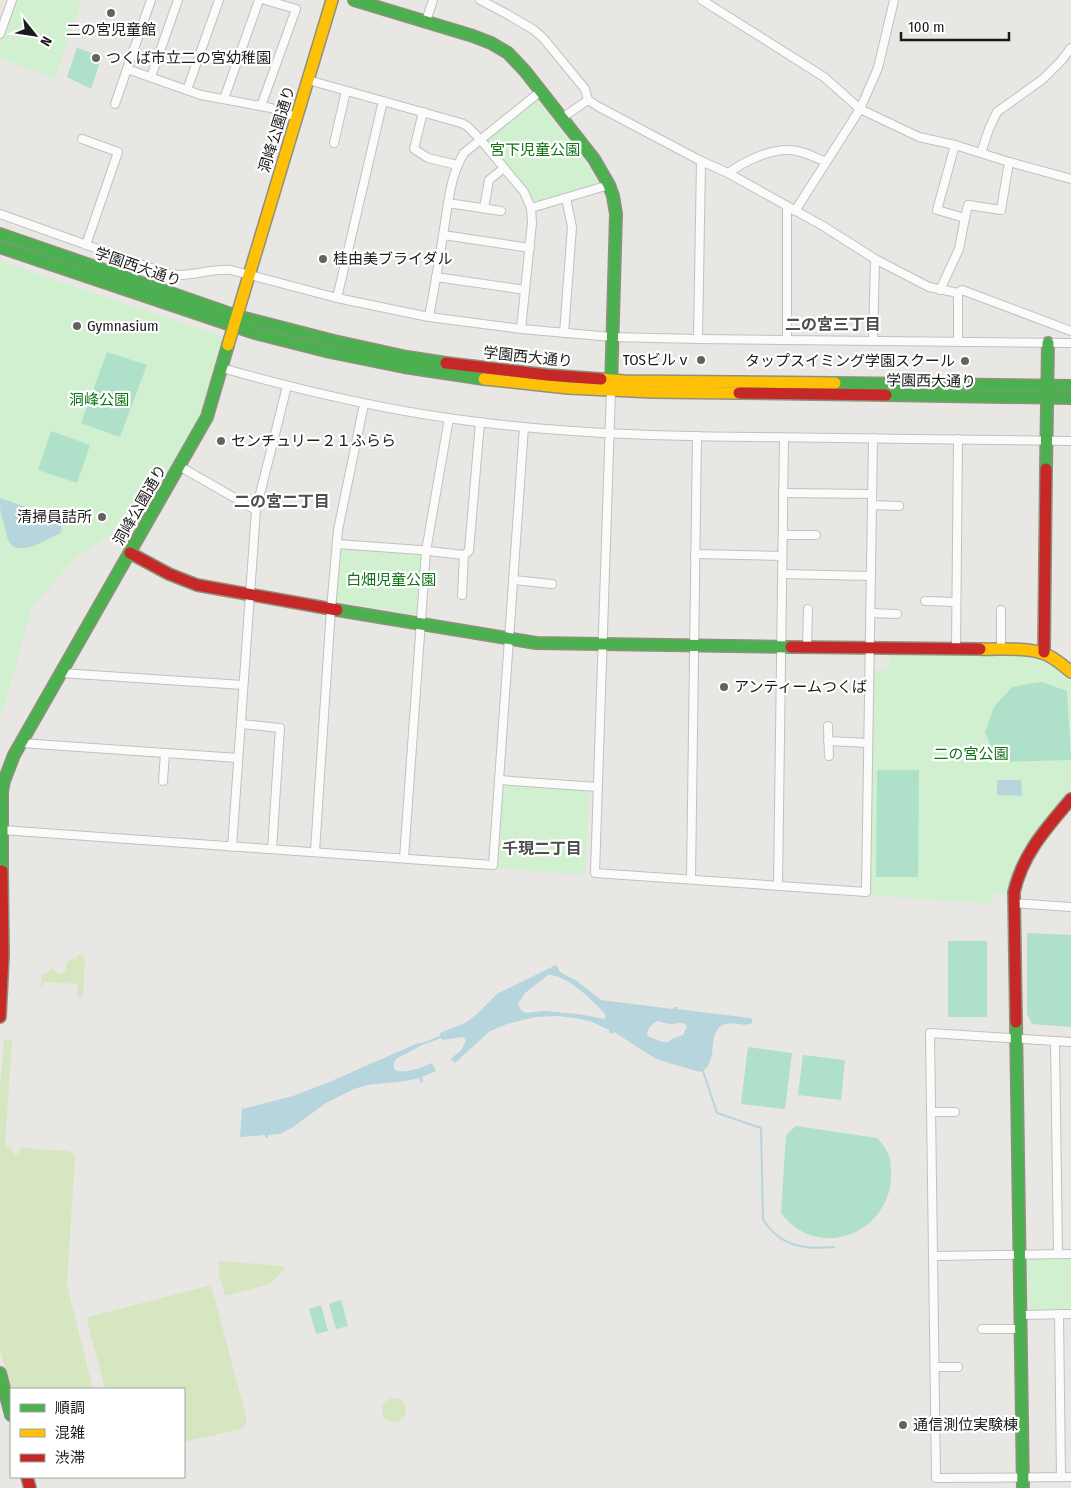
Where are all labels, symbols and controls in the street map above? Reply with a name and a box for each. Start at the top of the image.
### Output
marker: 二の宮児童館 [105,7,117,19]
north arrow [10,10,60,60]
scale bar [901,10,1008,42]
text: 100 m [908,18,945,36]
place label: 二の宮児童館 [66,21,156,39]
text: N [36,33,55,49]
place label: つくば市立二の宮幼稚園 [106,49,271,67]
marker: つくば市立二の宮幼稚園 [90,52,102,64]
street label: 洞峰公園通り [255,83,299,175]
park label: 宮下児童公園 [490,141,580,159]
street label: 学園西大通り [93,244,183,290]
place label: 桂由美ブライダル [333,250,452,268]
marker: 桂由美ブライダル [317,253,329,265]
district label: 二の宮三丁目 [785,315,881,334]
place label: Gymnasium [87,317,159,335]
marker: Gymnasium [71,320,83,332]
street label: 学園西大通り [482,343,574,371]
place label: TOSビルⅴ [623,351,691,369]
place label: タップスイミング学園スクール [745,352,955,370]
marker: TOSビルⅴ [695,354,707,366]
marker: タップスイミング学園スクール [959,355,971,367]
street label: 学園西大通り [886,371,976,391]
park label: 洞峰公園 [69,391,129,409]
place label: センチュリー２１ふらら [231,432,396,450]
marker: センチュリー２１ふらら [215,435,227,447]
street label: 洞峰公園通り [110,462,170,548]
district label: 二の宮二丁目 [234,492,330,511]
place label: 清掃員詰所 [17,508,92,526]
marker: 清掃員詰所 [96,511,108,523]
park label: 白畑児童公園 [346,571,436,589]
place label: アンティームつくば [734,678,867,696]
marker: アンティームつくば [718,681,730,693]
park label: 二の宮公園 [933,745,1009,763]
district label: 千現二丁目 [502,839,582,858]
legend [10,1388,185,1478]
text: 順調 [55,1399,85,1417]
place label: 通信測位実験棟 [913,1416,1018,1434]
marker: 通信測位実験棟 [897,1419,909,1431]
text: 混雑 [55,1424,85,1442]
text: 渋滞 [55,1449,85,1467]

